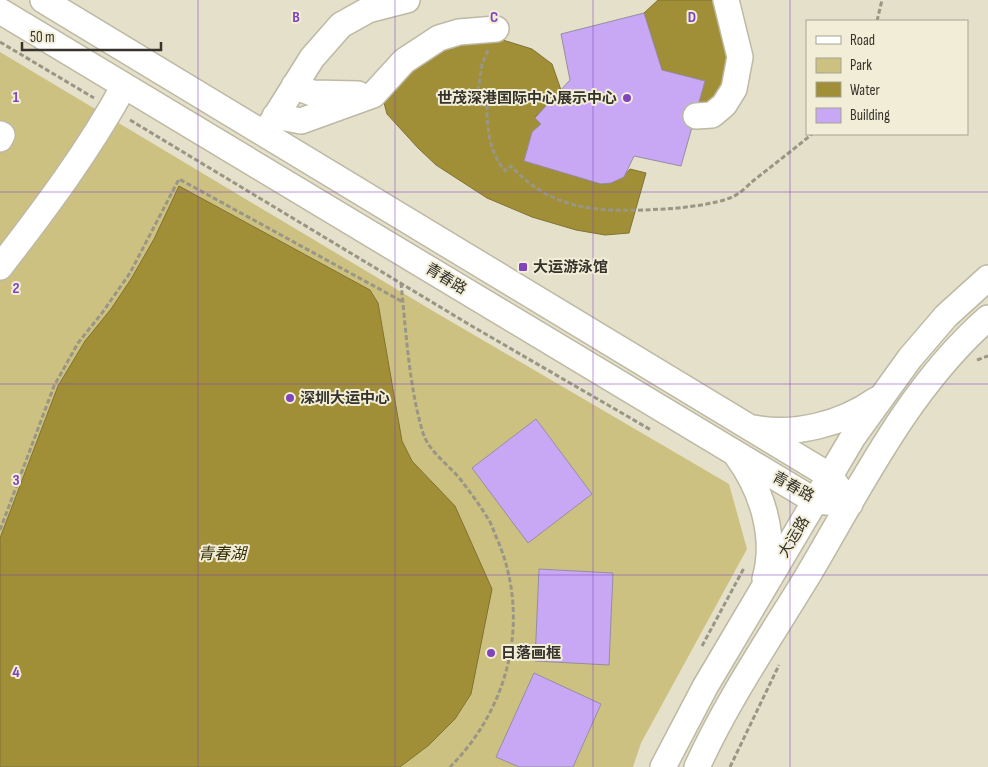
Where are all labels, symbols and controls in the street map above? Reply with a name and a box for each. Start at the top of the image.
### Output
text: B [292,8,300,27]
text: C [490,8,498,27]
text: D [688,8,696,27]
scale bar [22,20,161,52]
legend [806,20,968,135]
text: 50 m [30,28,55,47]
text: Road [850,31,875,50]
text: Park [850,56,872,75]
text: Water [850,81,881,100]
text: 1 [13,88,20,107]
place label: 世茂深港国际中心展示中心 [437,89,617,108]
marker: 世茂深港国际中心展示中心 [621,92,633,104]
text: Building [850,106,890,125]
place label: 大运游泳馆 [533,258,608,277]
street label: 青春路 [422,259,470,299]
marker: 大运游泳馆 [517,261,529,273]
text: 2 [12,279,20,298]
place label: 深圳大运中心 [300,389,390,408]
marker: 深圳大运中心 [284,392,296,404]
street label: 青春路 [769,468,817,506]
text: 3 [12,471,20,490]
street label: 大运路 [774,513,814,561]
water label: 青春湖 [198,545,249,564]
place label: 日落画框 [501,644,561,663]
marker: 日落画框 [485,647,497,659]
text: 4 [12,663,20,682]

